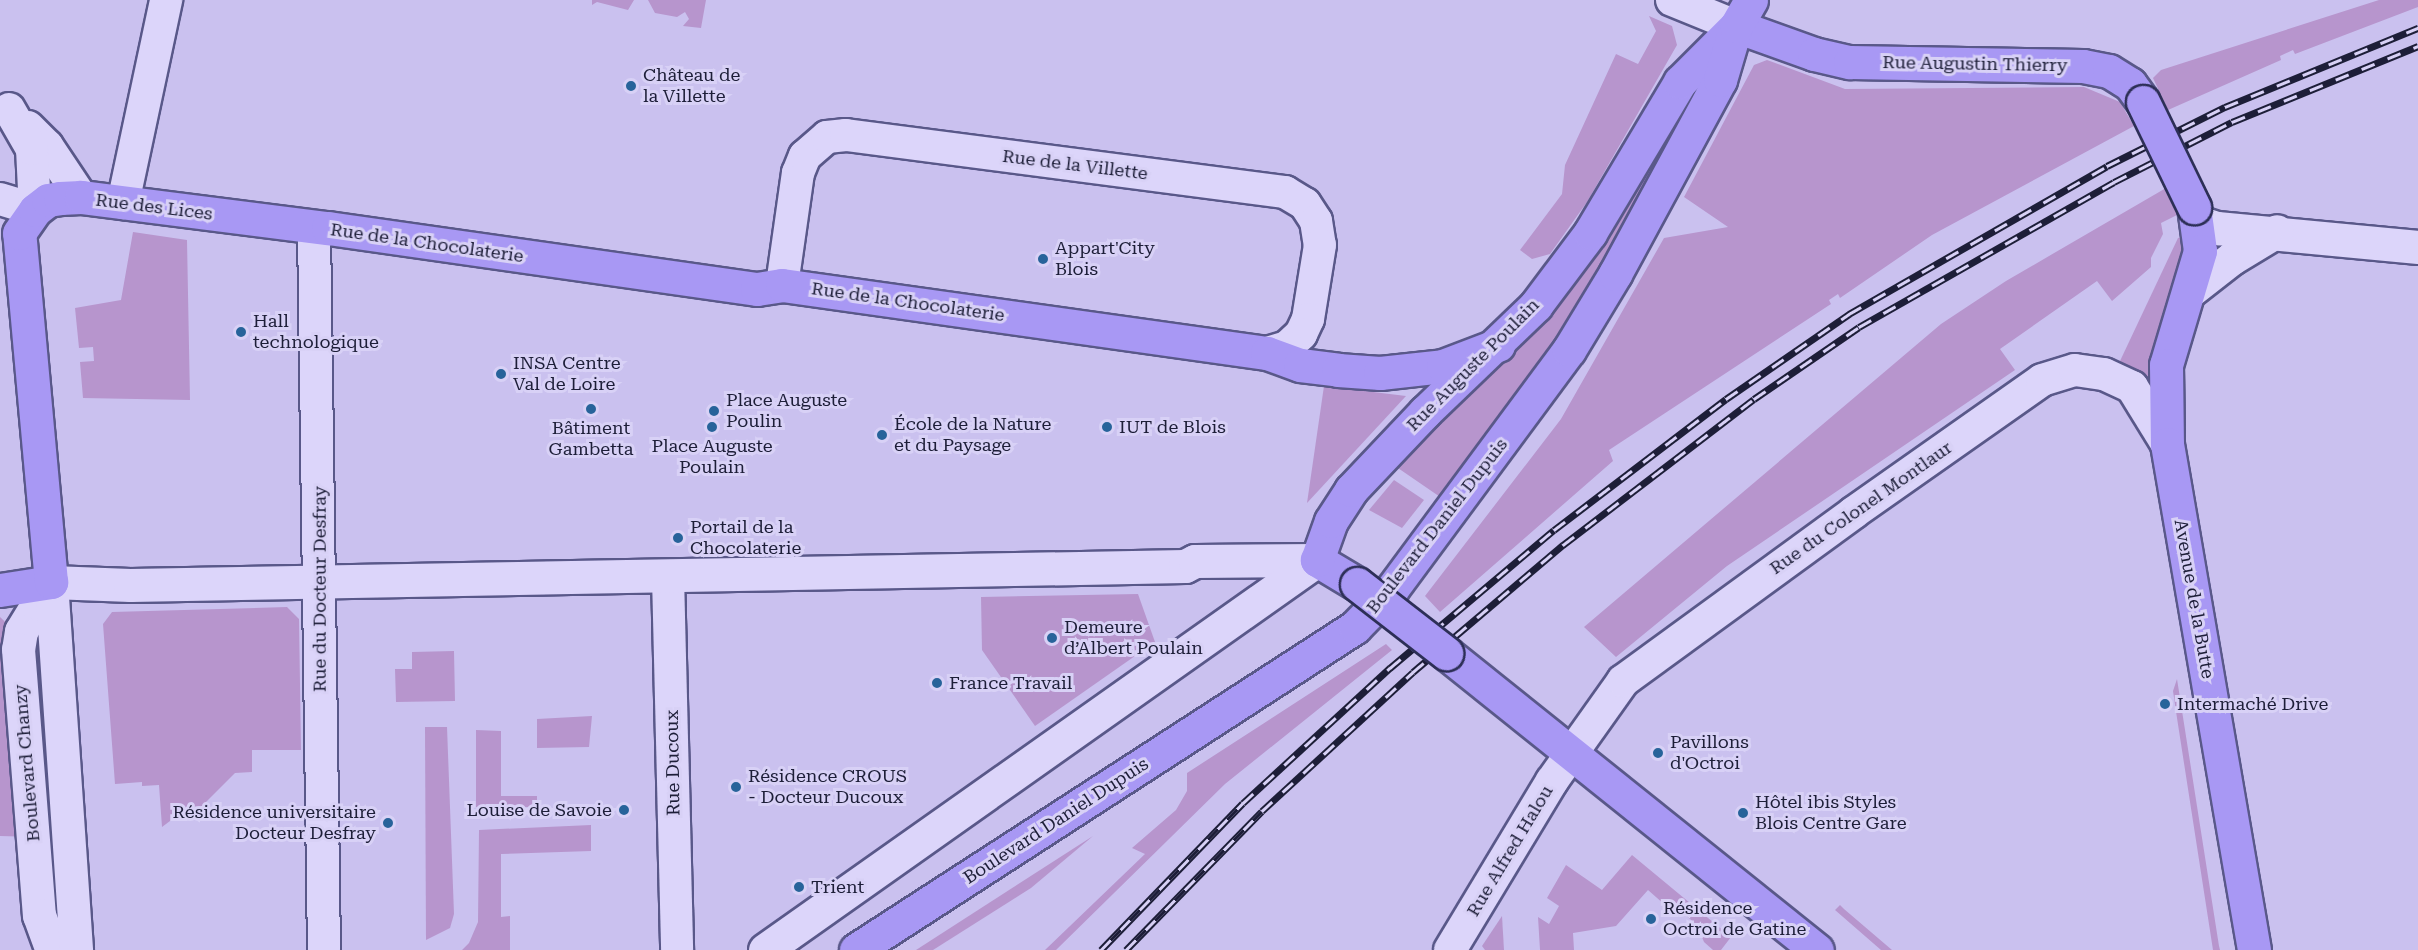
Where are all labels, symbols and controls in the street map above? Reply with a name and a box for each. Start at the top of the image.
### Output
street label: Rue Augustin Thierry [1882,52,2068,76]
place label: Château de la Villette [643,65,740,107]
marker: Château de la Villette [624,79,638,93]
street label: Rue de la Villette [1001,145,1149,185]
street label: Rue des Lices [94,189,214,225]
street label: Rue de la Chocolaterie [329,219,525,267]
place label: Appart'City Blois [1055,238,1155,280]
marker: Appart'City Blois [1036,252,1050,266]
street label: Rue de la Chocolaterie [810,278,1006,326]
street label: Rue Auguste Poulain [1402,294,1544,436]
place label: Hall technologique [253,311,379,354]
marker: Hall technologique [234,325,248,339]
place label: INSA Centre Val de Loire [513,353,621,395]
marker: INSA Centre Val de Loire [494,367,508,381]
place label: Place Auguste Poulin [726,390,847,432]
marker: Bâtiment Gambetta [584,402,598,416]
marker: Place Auguste Poulin [707,404,721,418]
place label: École de la Nature et du Paysage [894,414,1051,456]
place label: IUT de Blois [1119,416,1226,438]
place label: Bâtiment Gambetta [549,418,633,460]
marker: Place Auguste Poulain [705,420,719,434]
marker: IUT de Blois [1100,420,1114,434]
marker: École de la Nature et du Paysage [875,428,889,442]
street label: Boulevard Daniel Dupuis [1362,434,1512,618]
place label: Place Auguste Poulain [651,436,773,478]
street label: Rue du Colonel Montlaur [1766,437,1956,579]
street label: Rue du Docteur Desfray [309,486,331,692]
place label: Portail de la Chocolaterie [690,517,801,560]
street label: Avenue de la Butte [2169,518,2219,680]
marker: Portail de la Chocolaterie [671,531,685,545]
place label: Demeure d’Albert Poulain [1064,617,1203,660]
marker: Demeure d’Albert Poulain [1045,631,1059,645]
place label: France Travail [949,672,1072,694]
marker: France Travail [930,676,944,690]
street label: Boulevard Chanzy [9,683,45,843]
place label: Intermaché Drive [2177,693,2328,715]
marker: Intermaché Drive [2158,697,2172,711]
street label: Rue Ducoux [661,710,685,816]
place label: Pavillons d'Octroi [1670,732,1749,774]
marker: Pavillons d'Octroi [1651,746,1665,760]
street label: Boulevard Daniel Dupuis [959,753,1153,889]
place label: Résidence CROUS - Docteur Ducoux [748,766,907,808]
marker: Résidence CROUS - Docteur Ducoux [729,780,743,794]
street label: Rue Alfred Halou [1462,782,1558,920]
place label: Hôtel ibis Styles Blois Centre Gare [1755,792,1907,834]
place label: Louise de Savoie [466,799,612,821]
place label: Résidence universitaire Docteur Desfray [173,802,376,844]
marker: Louise de Savoie [617,803,631,817]
marker: Hôtel ibis Styles Blois Centre Gare [1736,806,1750,820]
marker: Résidence universitaire Docteur Desfray [381,816,395,830]
place label: Trient [811,876,864,898]
marker: Trient [792,880,806,894]
place label: Résidence Octroi de Gatine [1663,898,1806,940]
marker: Résidence Octroi de Gatine [1644,912,1658,926]

